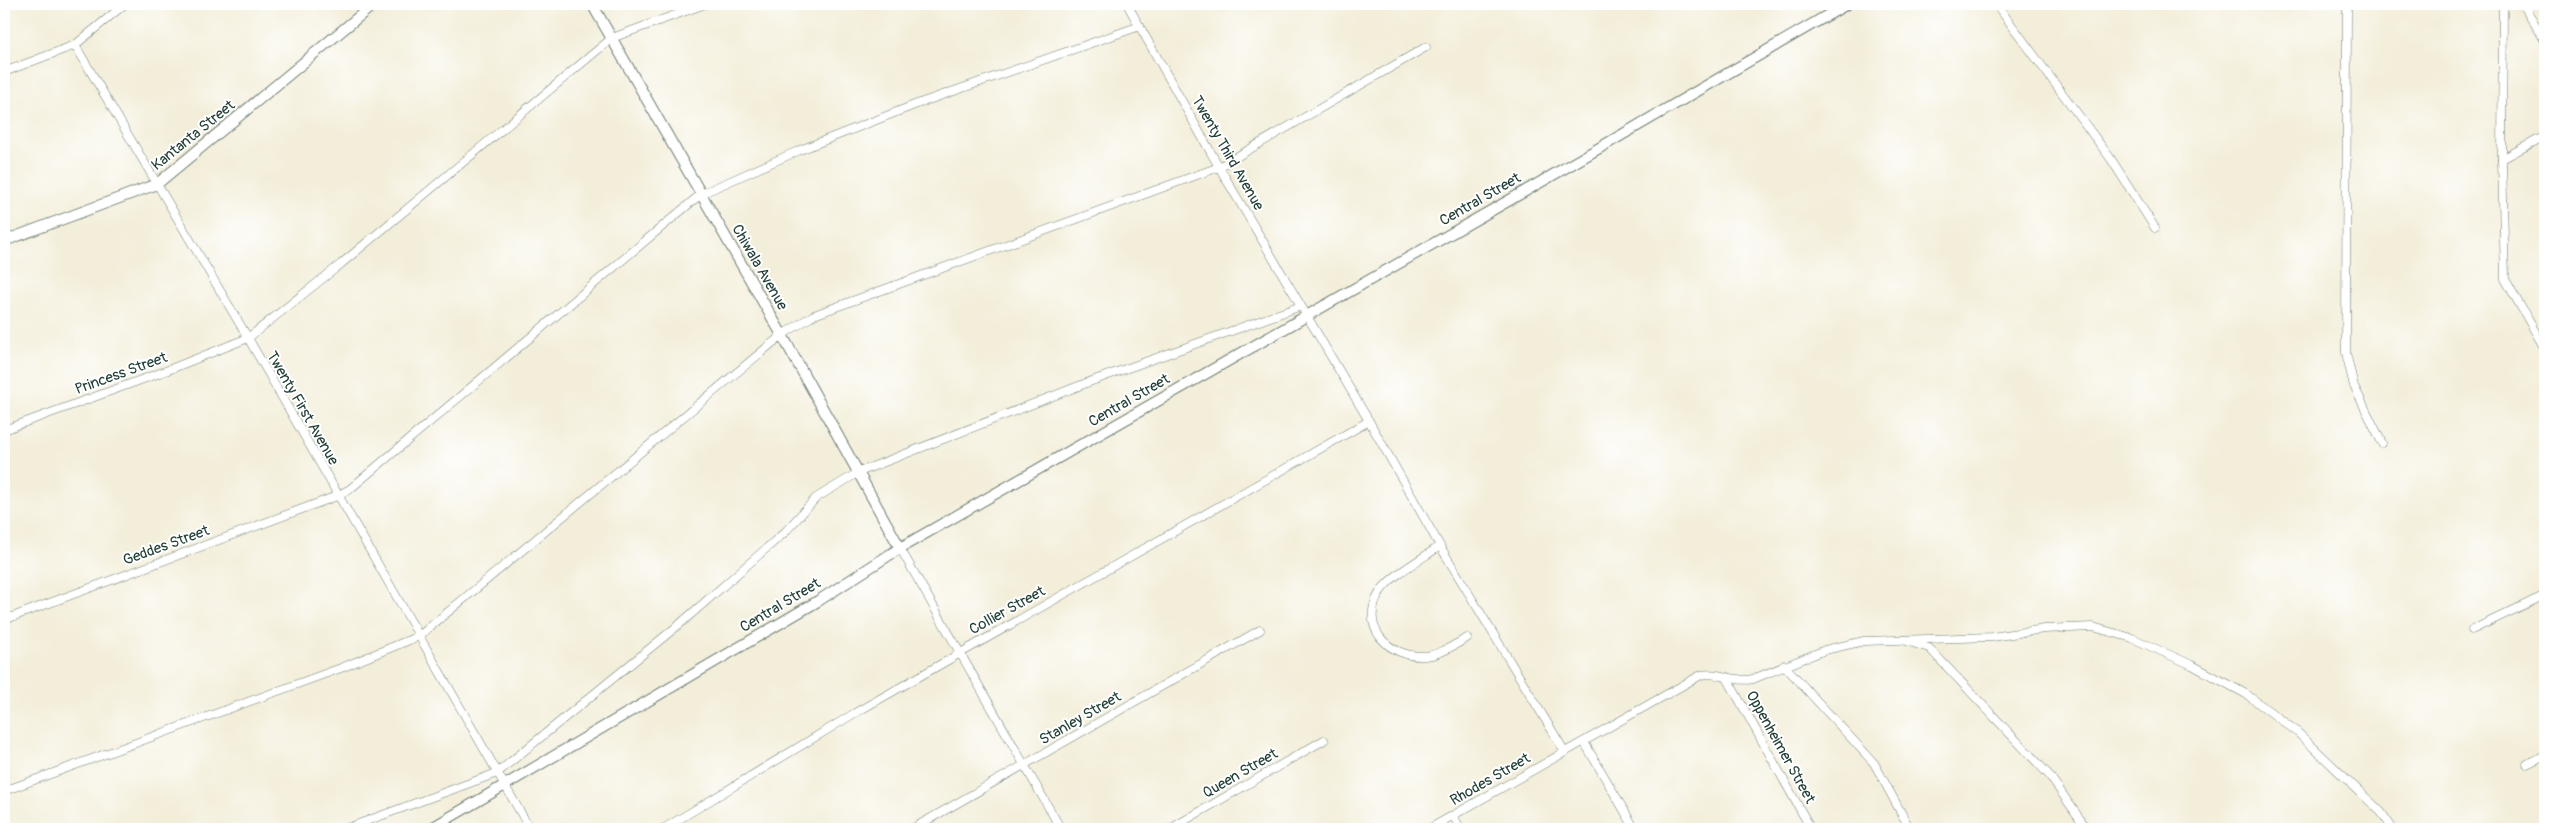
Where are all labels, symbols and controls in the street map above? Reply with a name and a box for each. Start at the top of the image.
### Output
street label: Twenty Third Avenue [1187,93,1268,214]
street label: Kantanta Street [148,95,240,175]
street label: Central Street [1436,168,1525,230]
street label: Chiwala Avenue [727,221,792,314]
street label: Princess Street [72,348,171,399]
street label: Twenty First Avenue [262,348,343,469]
street label: Central Street [1085,369,1174,431]
street label: Geddes Street [121,521,213,570]
street label: Central Street [737,573,825,637]
street label: Collier Street [966,581,1049,639]
street label: Stanley Street [1036,687,1125,749]
street label: Oppenheimer Street [1742,688,1820,808]
street label: Queen Street [1199,744,1282,803]
street label: Rhodes Street [1447,748,1535,810]

